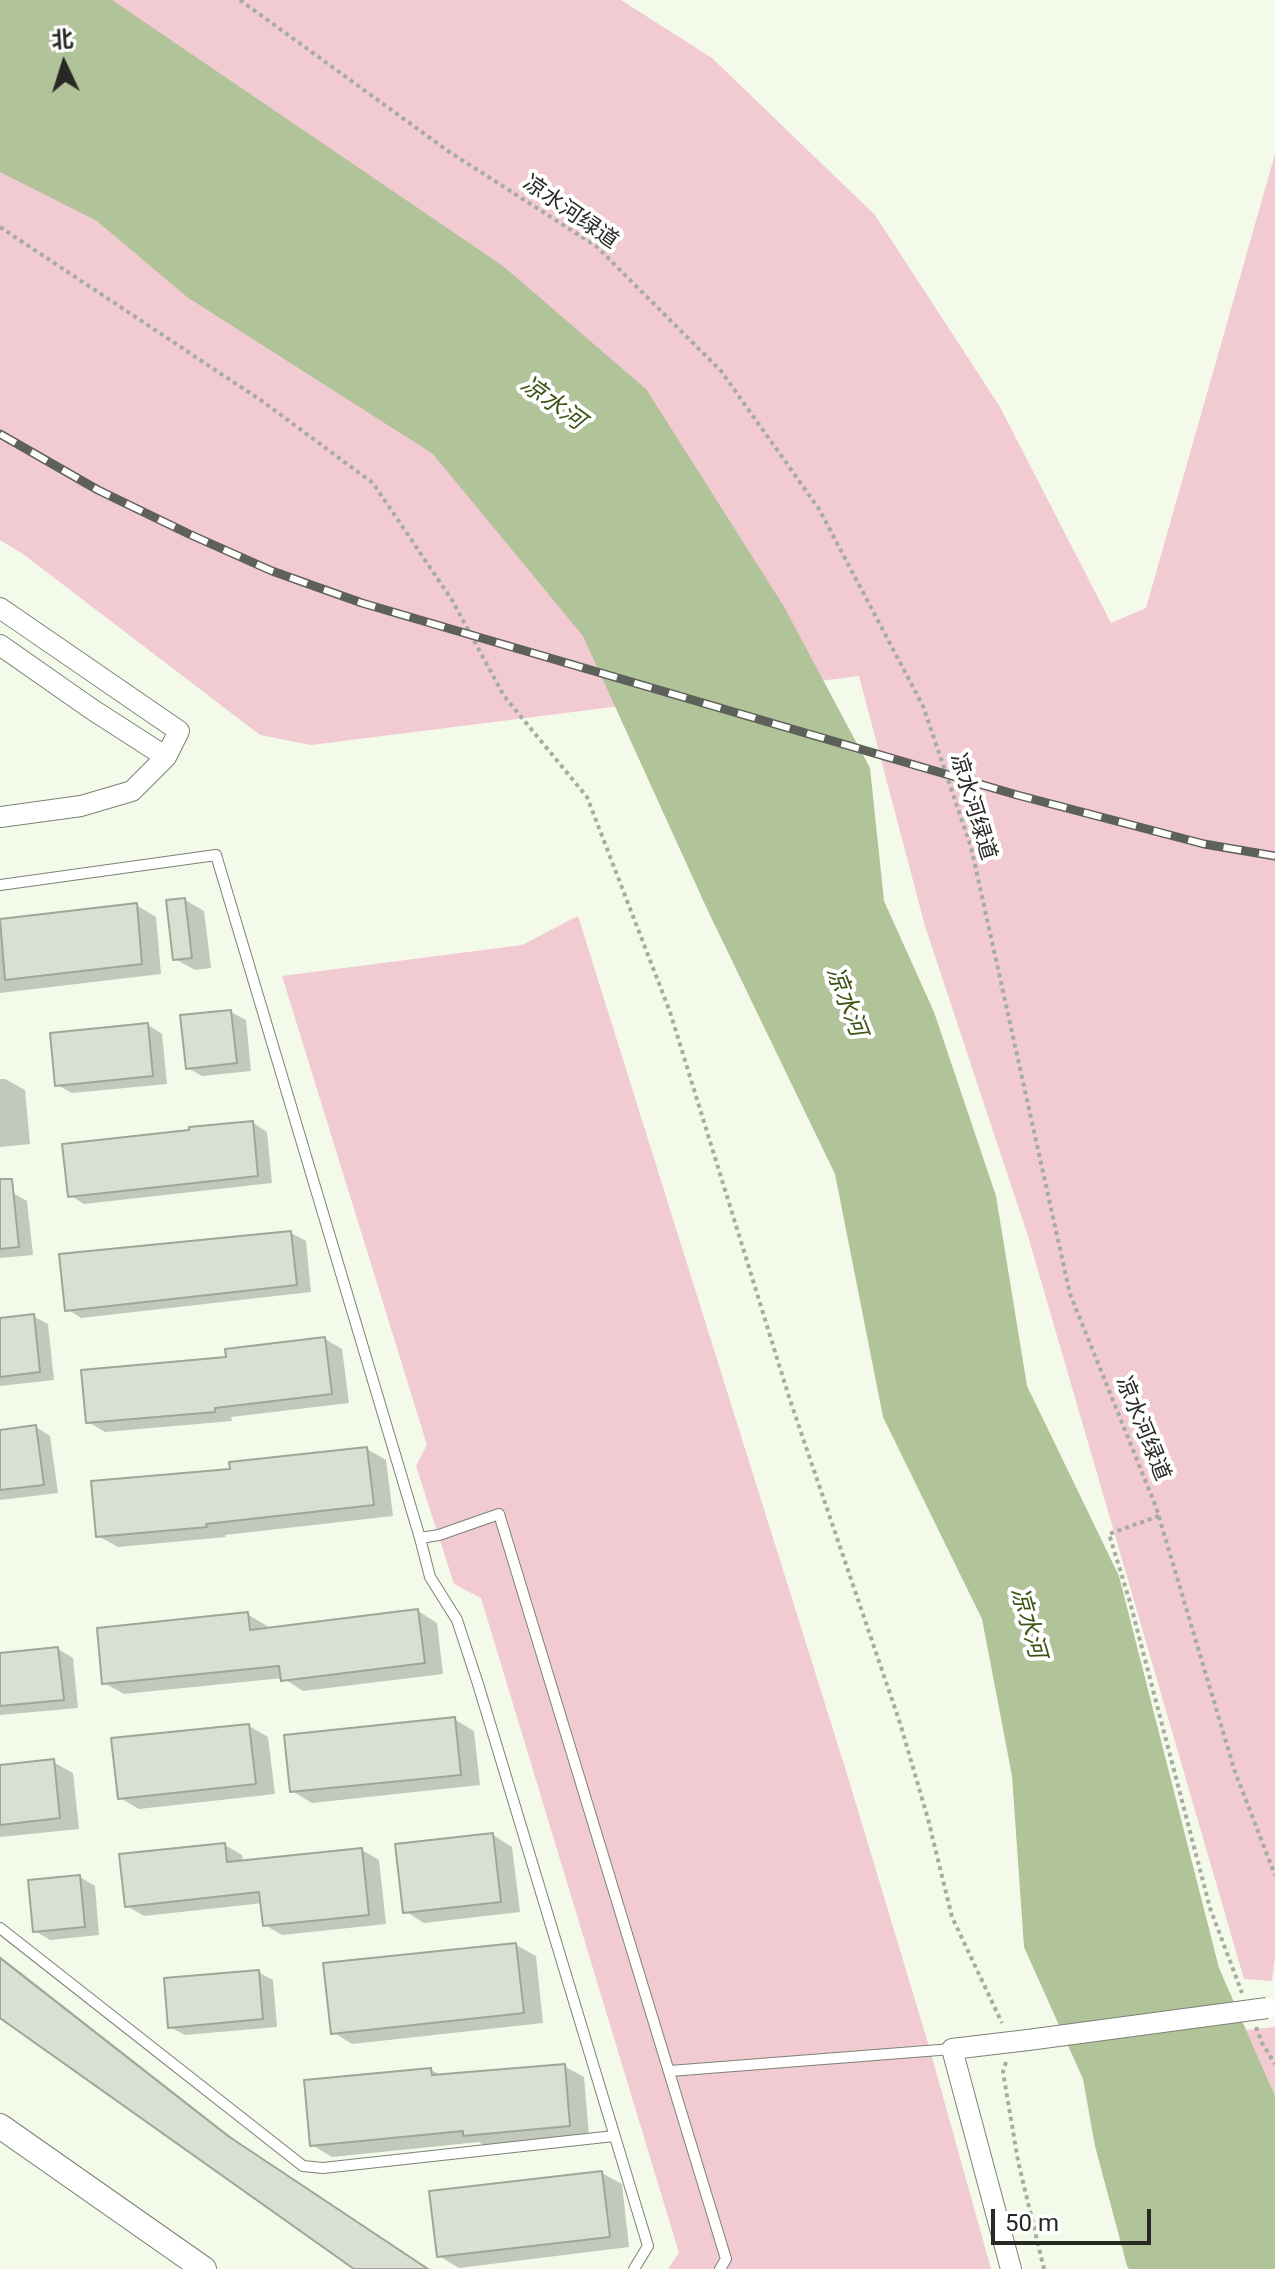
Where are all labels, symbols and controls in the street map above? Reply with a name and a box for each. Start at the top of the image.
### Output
north arrow [24,24,104,104]
text: 北 [50,26,74,53]
street label: 凉水河绿道 [517,171,623,255]
water label: 凉水河 [514,371,590,437]
street label: 凉水河绿道 [943,751,1001,863]
water label: 凉水河 [819,963,871,1041]
street label: 凉水河绿道 [1109,1373,1175,1485]
water label: 凉水河 [1003,1584,1051,1662]
scale bar [995,2193,1155,2243]
text: 50 m [1005,2209,1059,2237]

